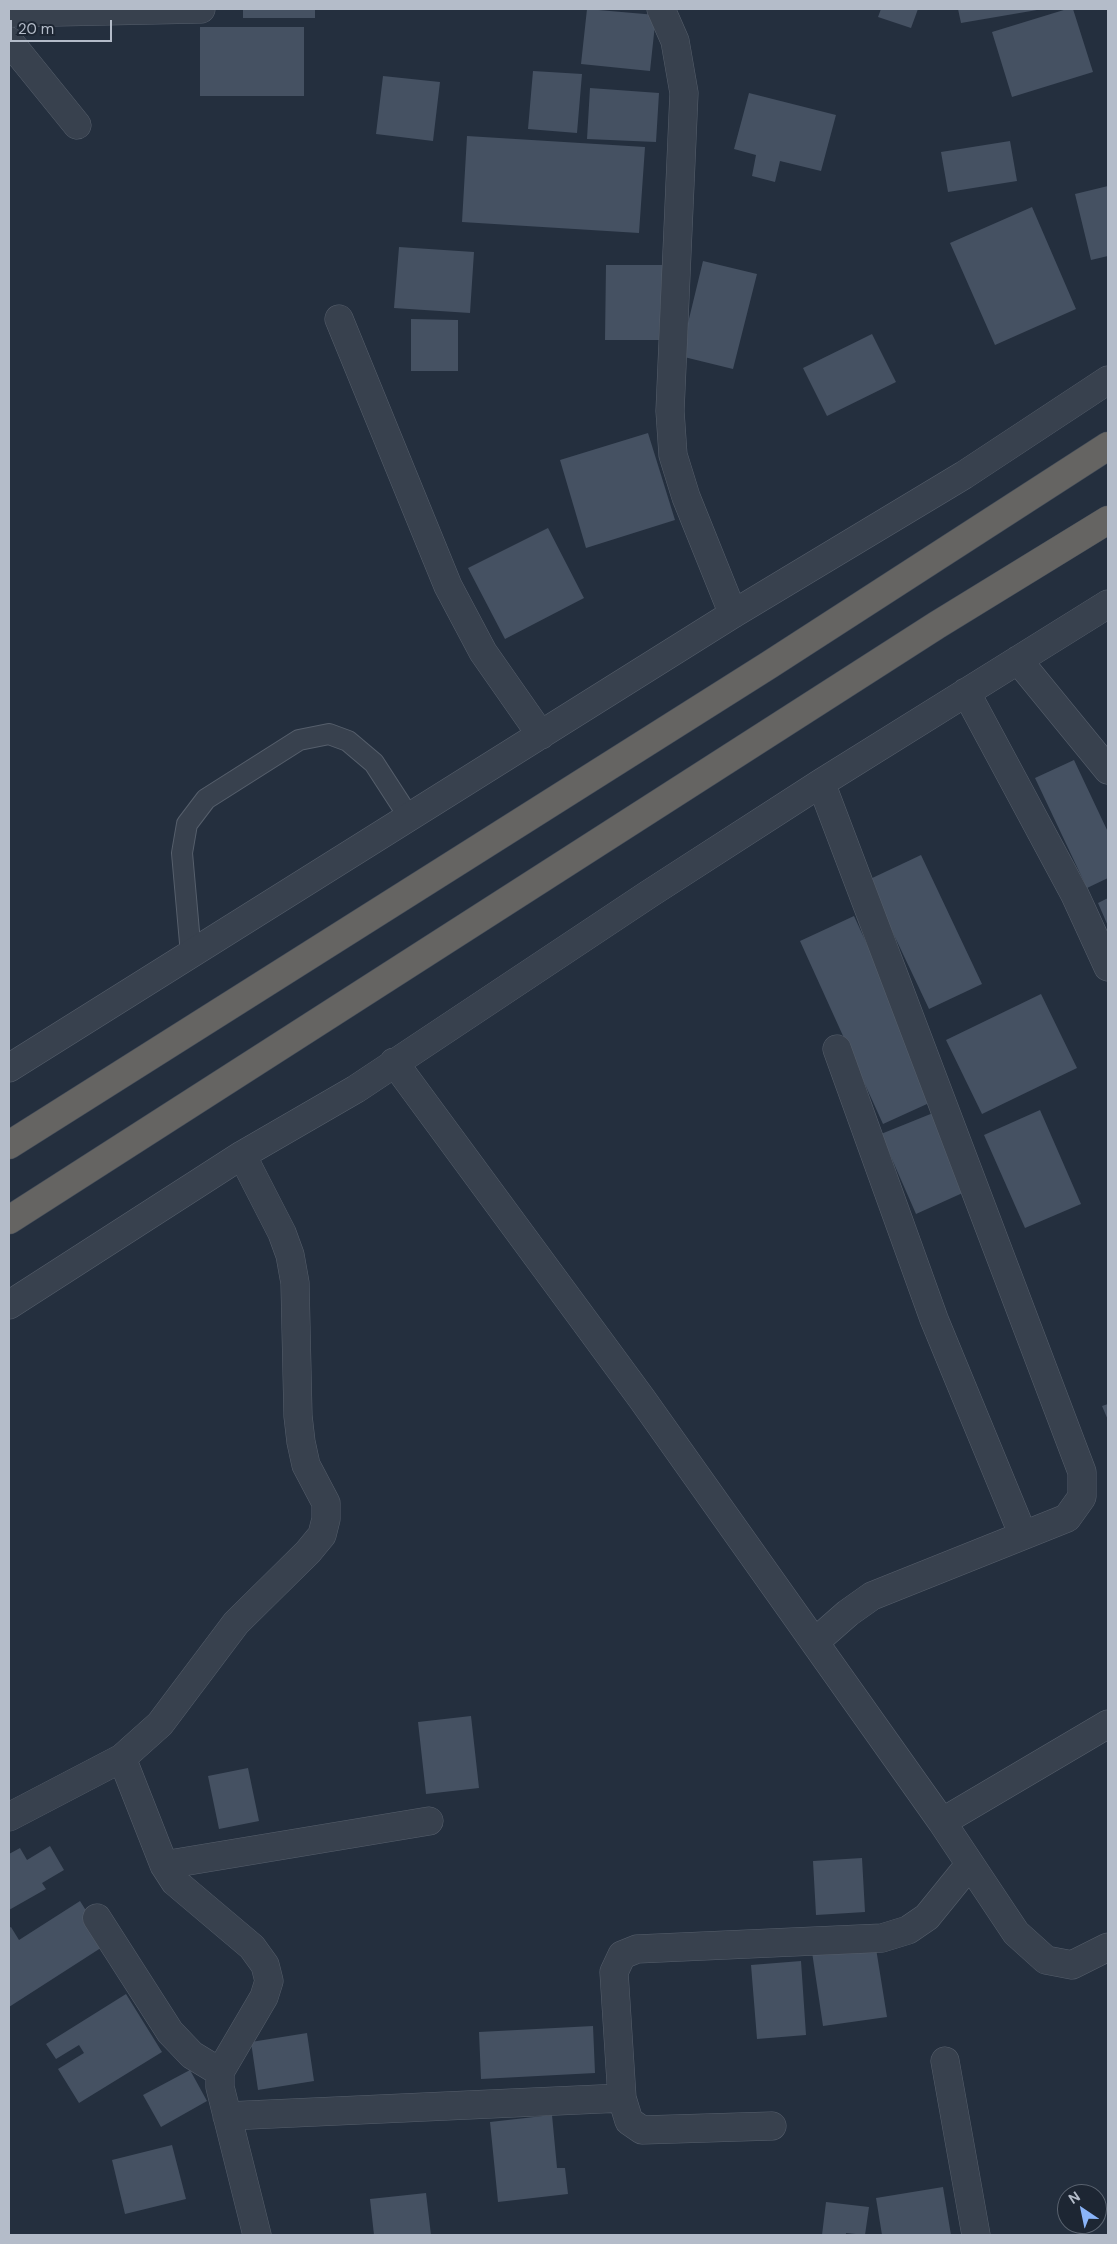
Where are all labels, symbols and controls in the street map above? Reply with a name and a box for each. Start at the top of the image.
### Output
scale bar [12,10,115,42]
text: 20 m [18,19,54,39]
north arrow [1057,2184,1107,2234]
text: N [1065,2187,1083,2208]

